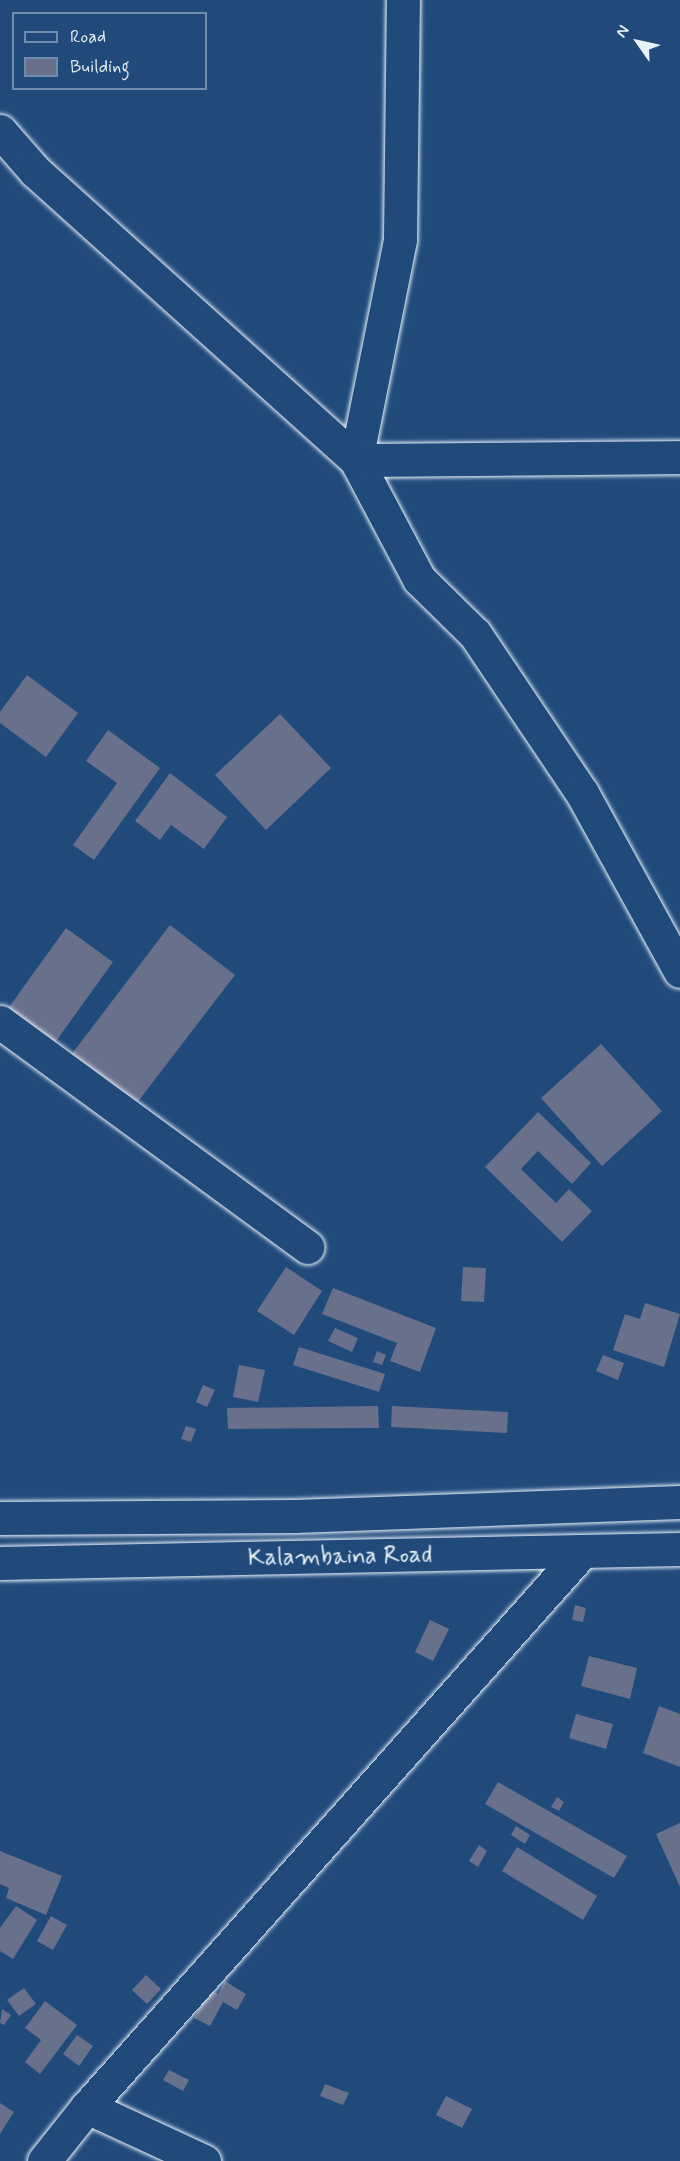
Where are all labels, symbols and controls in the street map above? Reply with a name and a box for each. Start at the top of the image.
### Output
legend [12,12,207,90]
north arrow [608,12,668,72]
text: N [611,21,634,42]
text: Road [70,25,106,49]
text: Building [70,55,130,79]
street label: Kalambaina Road [248,1541,432,1573]

